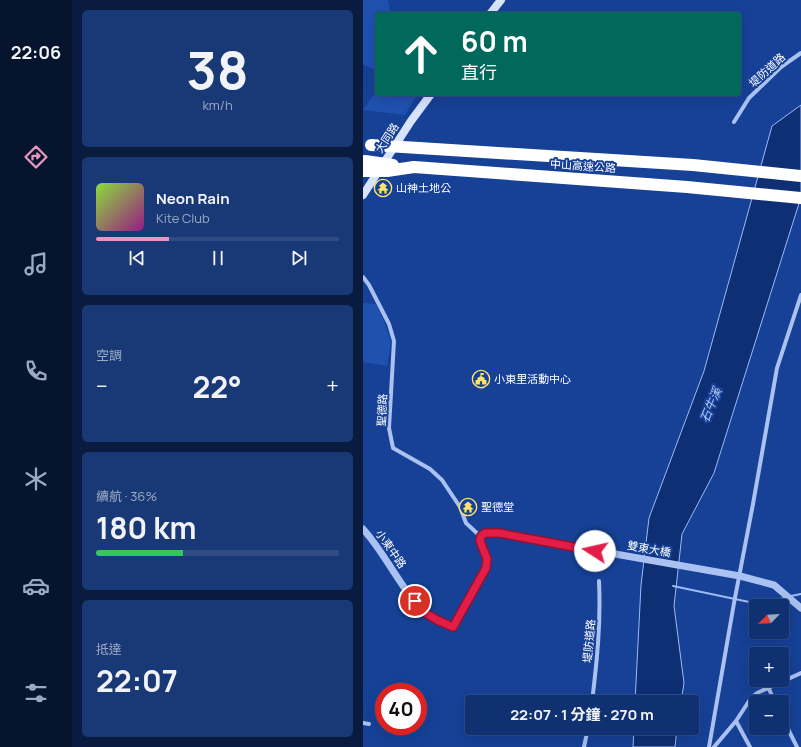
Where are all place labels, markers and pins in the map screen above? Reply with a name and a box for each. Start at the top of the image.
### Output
temple icon: 山神土地公 [373,178,393,198]
place label: 山神土地公 [396,180,451,195]
public building icon: 小東里活動中心 [471,369,491,389]
place label: 小東里活動中心 [494,371,571,386]
temple icon: 聖德堂 [458,497,478,517]
place label: 聖德堂 [481,499,514,514]
pin [398,584,432,618]

